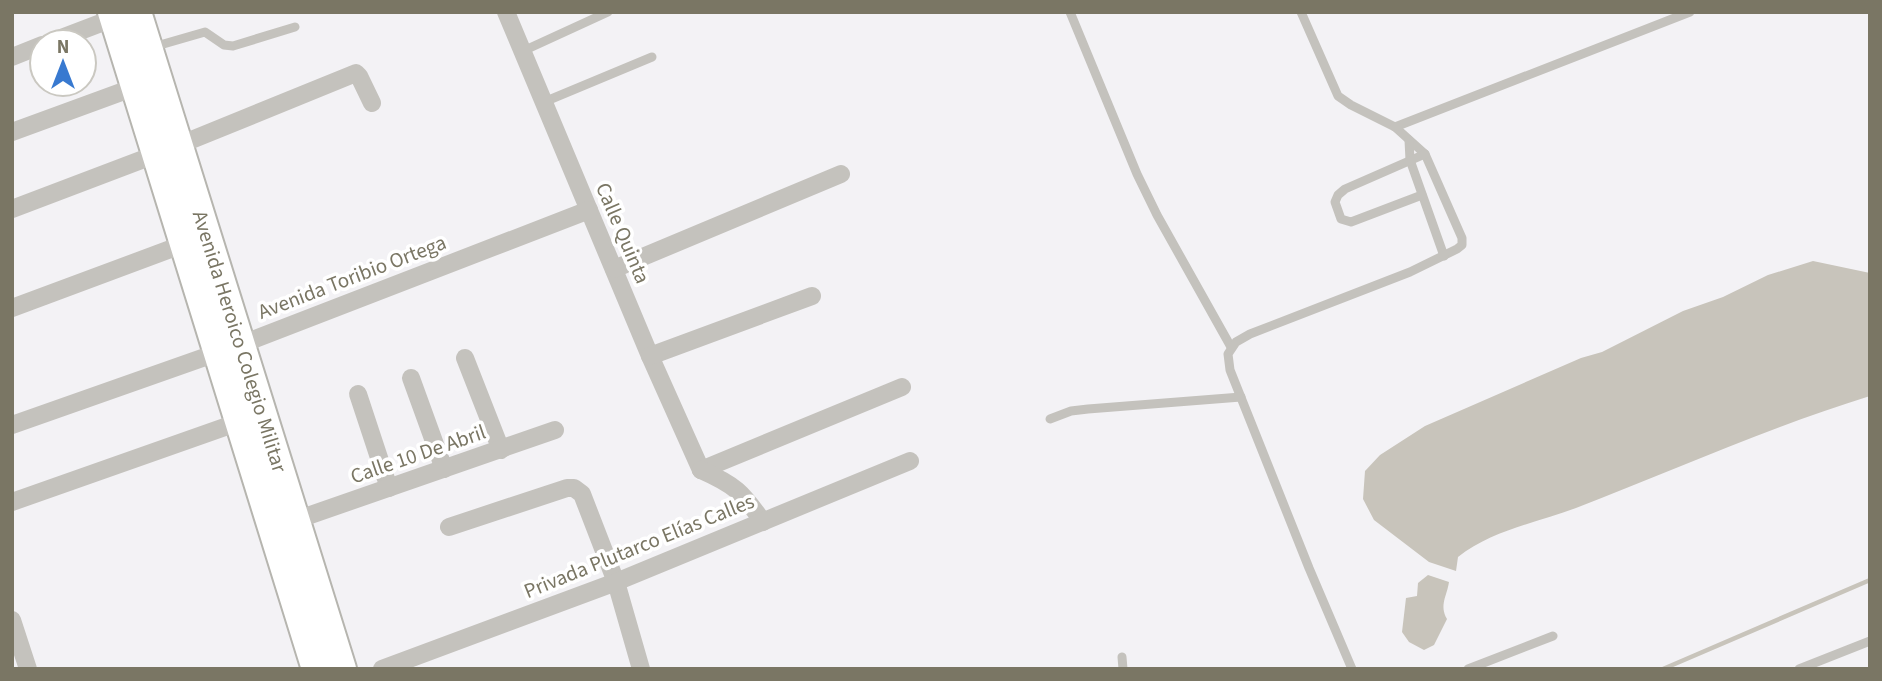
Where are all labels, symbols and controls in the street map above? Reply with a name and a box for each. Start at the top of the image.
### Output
north arrow [28,28,98,98]
text: N [57,34,69,61]
street label: Calle Quinta [588,178,658,288]
street label: Avenida Heroico Colegio Militar [185,207,295,477]
street label: Avenida Toribio Ortega [253,227,451,327]
street label: Calle 10 De Abril [346,417,490,491]
street label: Privada Plutarco Elías Calles [519,486,759,606]

